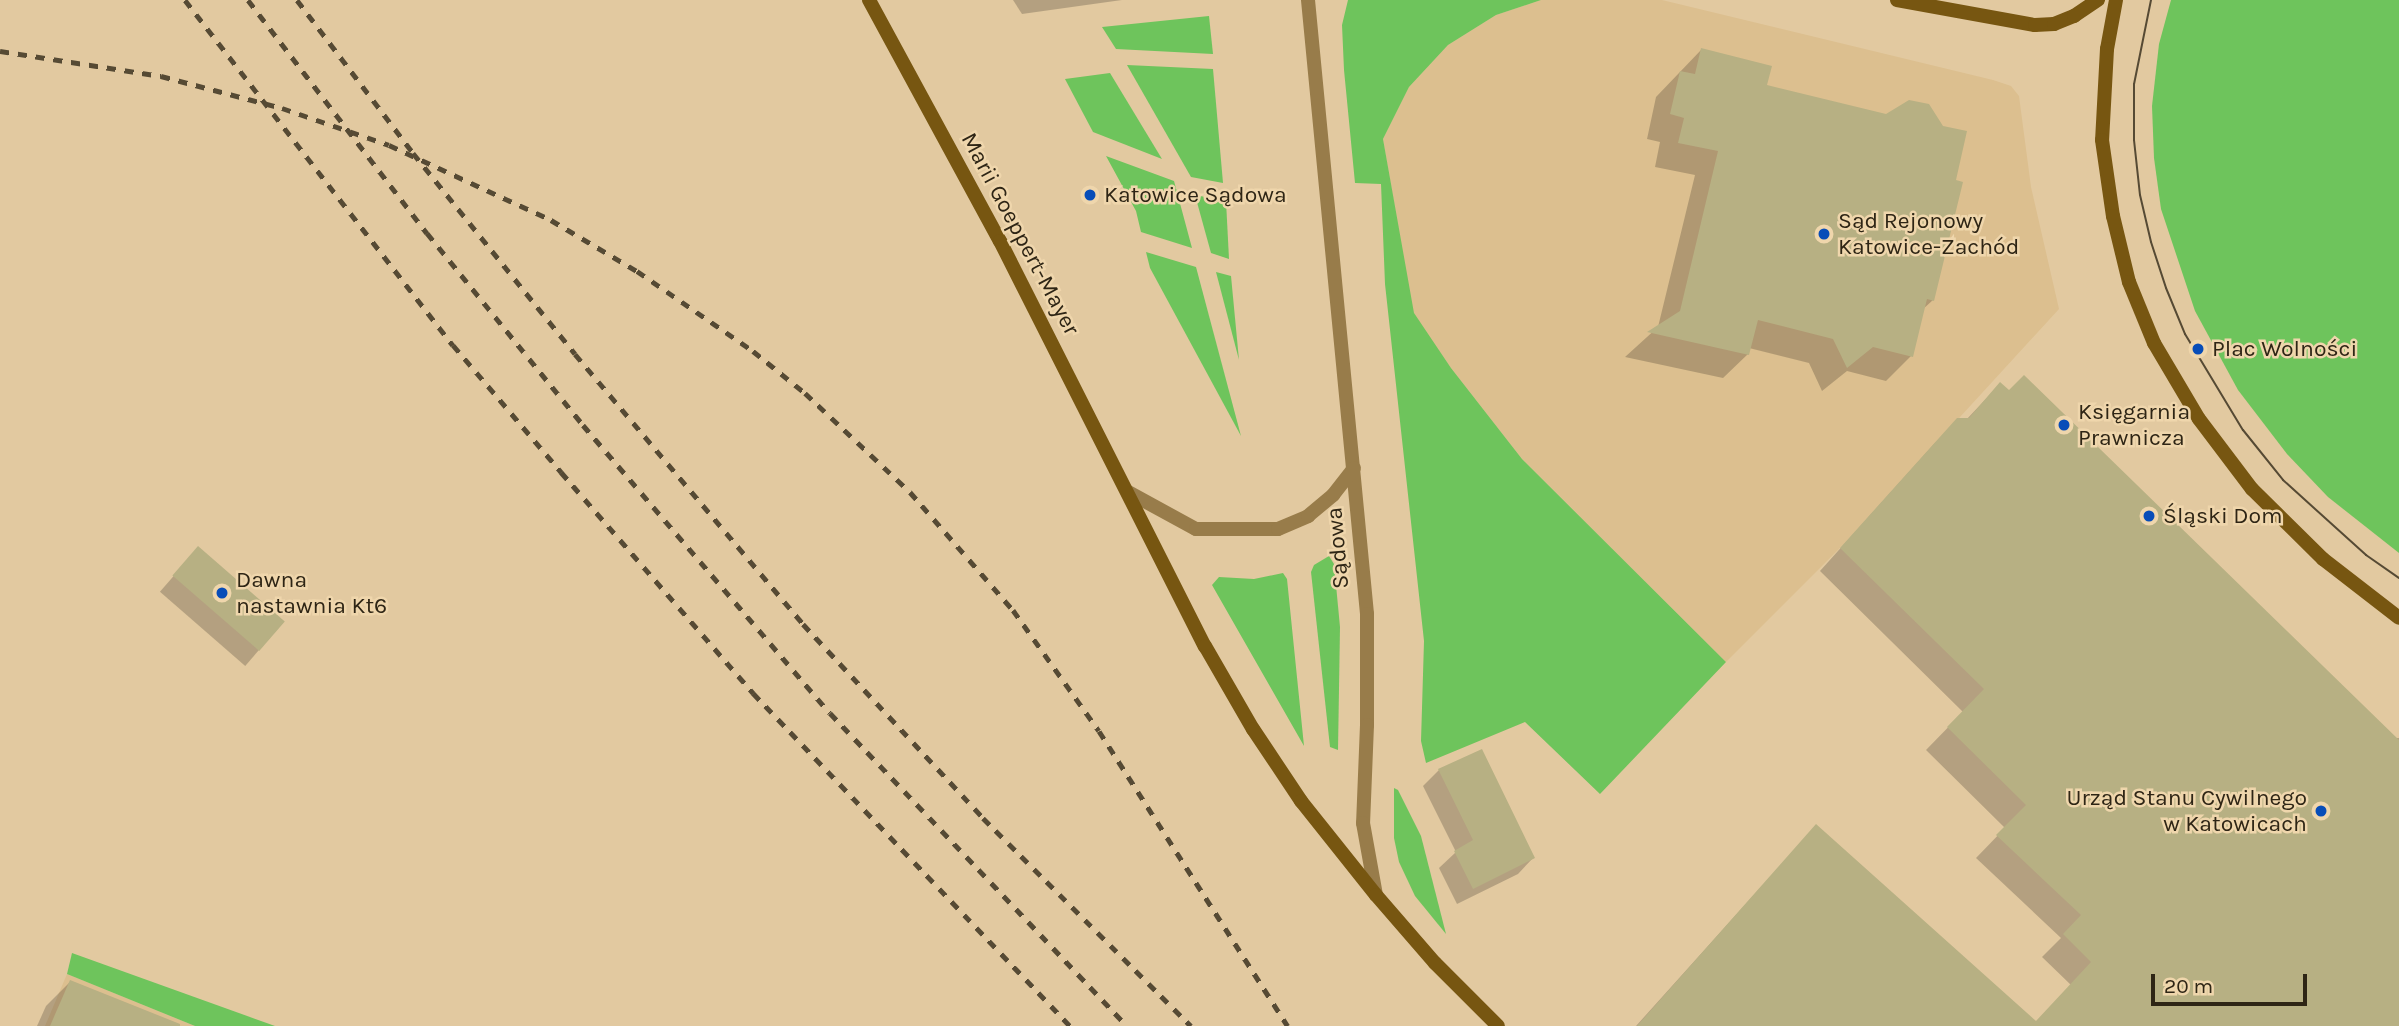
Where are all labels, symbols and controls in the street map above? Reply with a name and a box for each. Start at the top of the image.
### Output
street label: Marii Goeppert-Mayer [955,128,1085,340]
place label: Katowice Sądowa [1104,181,1287,209]
marker: Katowice Sądowa [1082,187,1098,203]
place label: Sąd Rejonowy Katowice-Zachód [1838,207,2019,261]
marker: Sąd Rejonowy Katowice-Zachód [1816,226,1832,242]
place label: Plac Wolności [2212,335,2357,363]
marker: Plac Wolności [2190,341,2206,357]
place label: Księgarnia Prawnicza [2078,398,2190,452]
marker: Księgarnia Prawnicza [2056,417,2072,433]
place label: Śląski Dom [2163,502,2283,530]
street label: Sądowa [1321,506,1355,590]
marker: Śląski Dom [2141,508,2157,524]
place label: Dawna nastawnia Kt6 [236,566,387,620]
marker: Dawna nastawnia Kt6 [214,585,230,601]
place label: Urząd Stanu Cywilnego w Katowicach [2067,784,2307,838]
marker: Urząd Stanu Cywilnego w Katowicach [2313,803,2329,819]
scale bar [2154,960,2310,1004]
text: 20 m [2164,974,2213,998]

